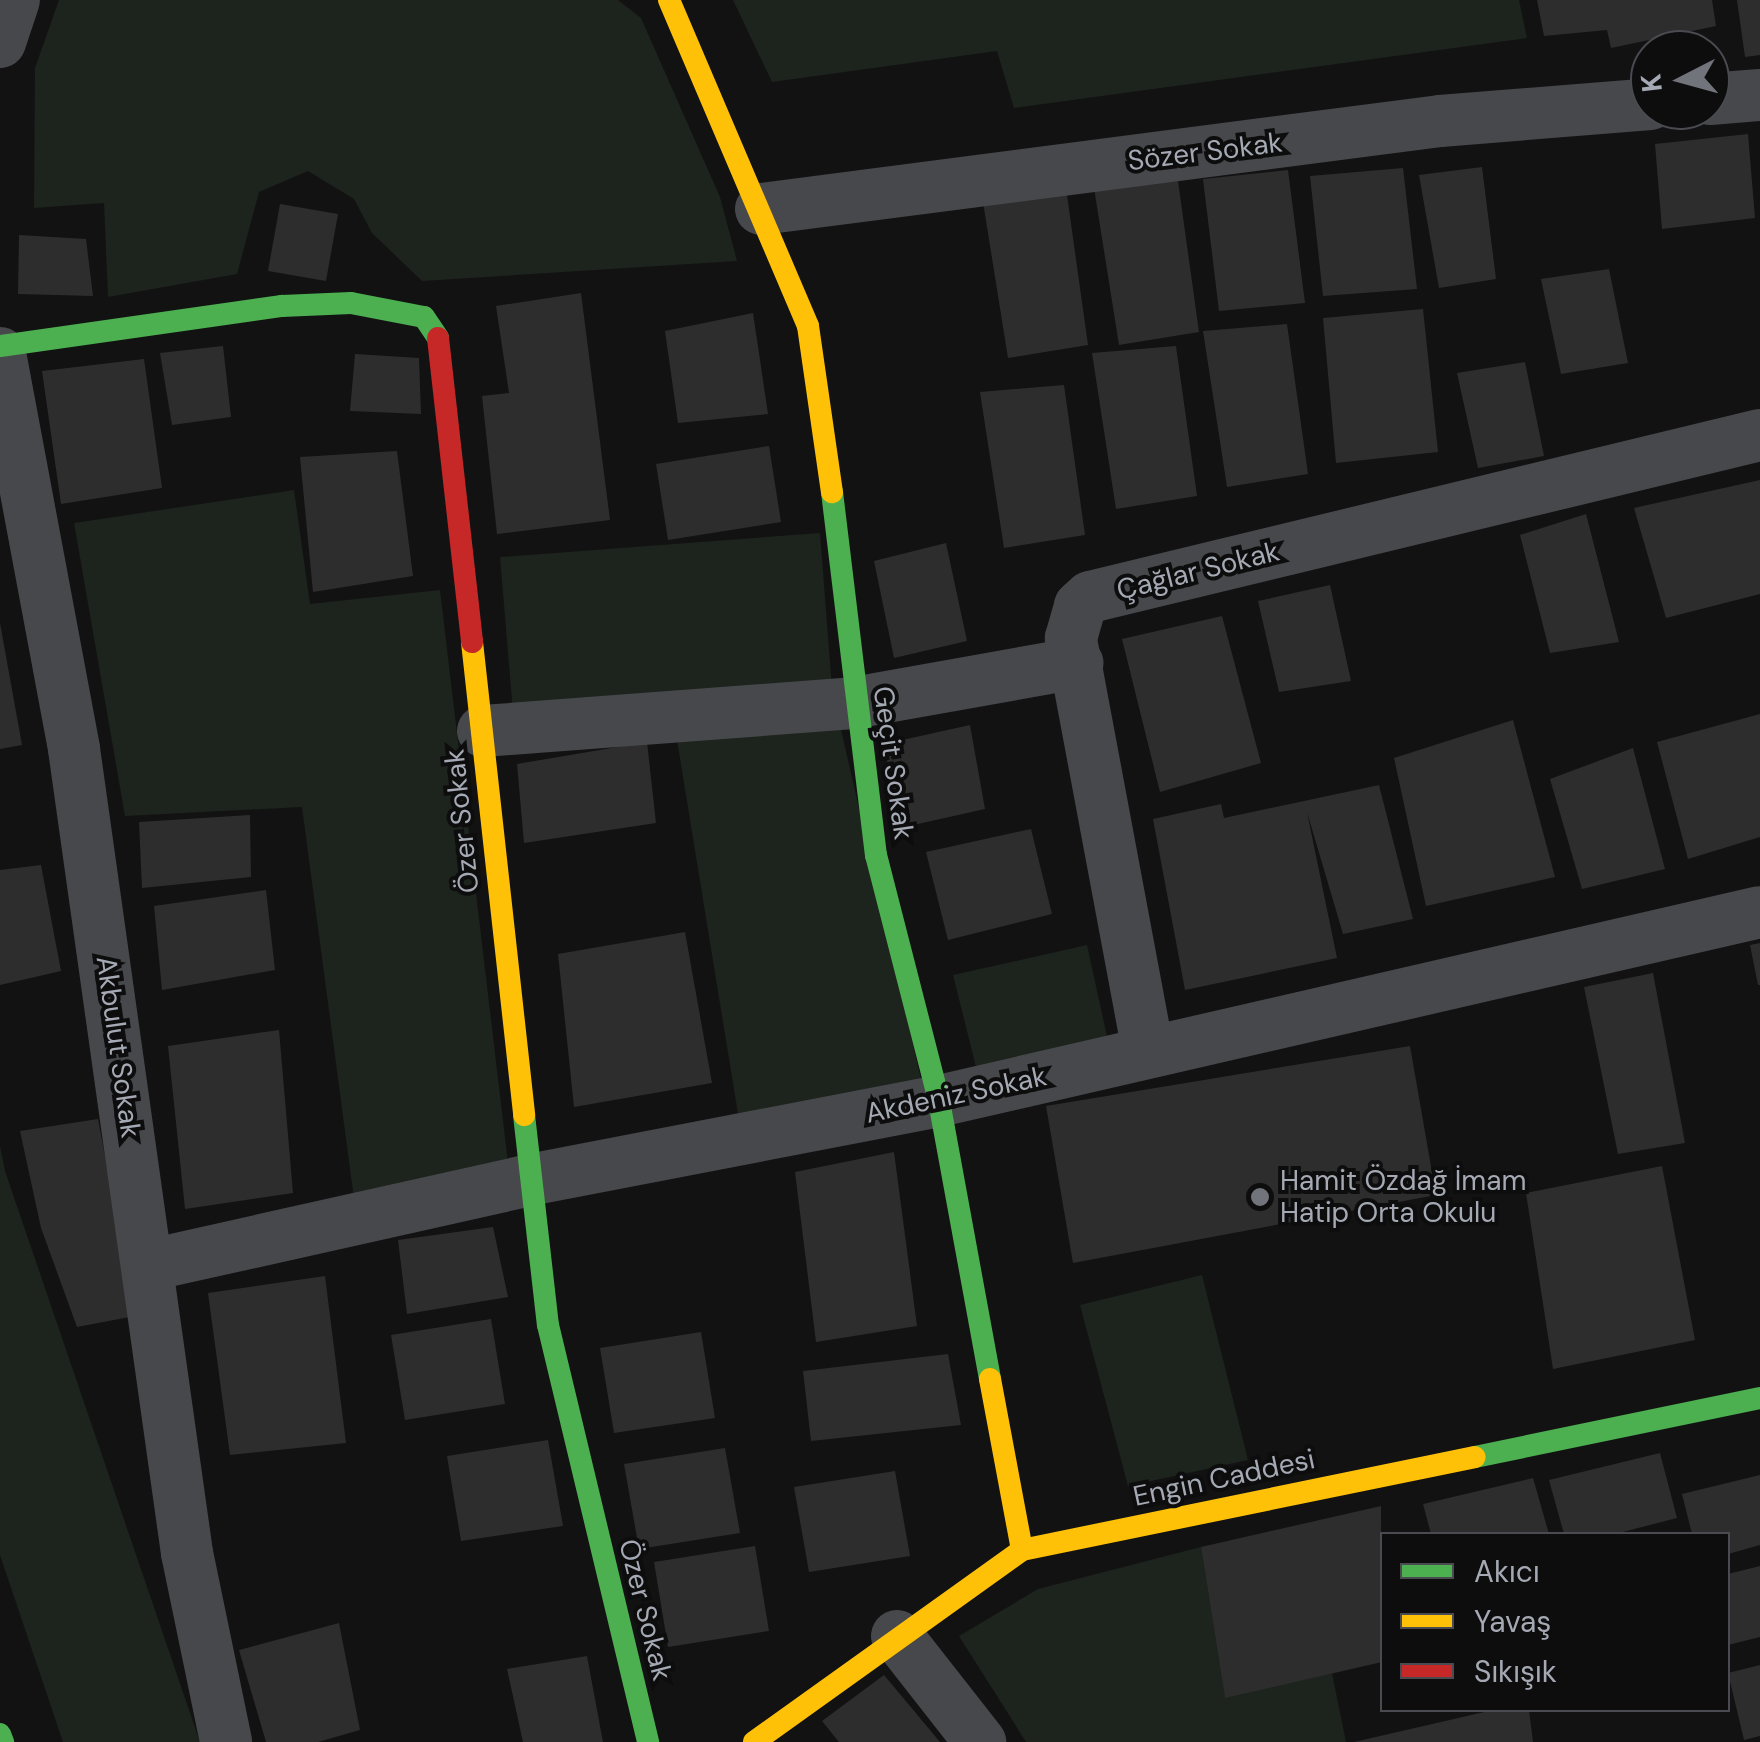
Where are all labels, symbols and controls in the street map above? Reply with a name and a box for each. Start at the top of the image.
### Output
north arrow [1630,30,1730,130]
text: K [1632,72,1671,94]
street label: Sözer Sokak [1126,126,1284,178]
street label: Çağlar Sokak [1113,535,1283,607]
street label: Geçit Sokak [866,684,920,842]
street label: Özer Sokak [438,747,486,895]
street label: Akbulut Sokak [89,954,147,1140]
street label: Akdeniz Sokak [862,1059,1050,1131]
place label: Hamit Özdağ İmam Hatip Orta Okulu [1280,1164,1526,1230]
marker: Hamit Özdağ İmam Hatip Orta Okulu [1249,1186,1271,1208]
street label: Engin Caddesi [1130,1442,1318,1514]
legend [1380,1532,1730,1712]
street label: Özer Sokak [611,1536,679,1684]
text: Akıcı [1474,1552,1540,1591]
text: Yavaş [1474,1602,1551,1641]
text: Sıkışık [1474,1652,1557,1691]

